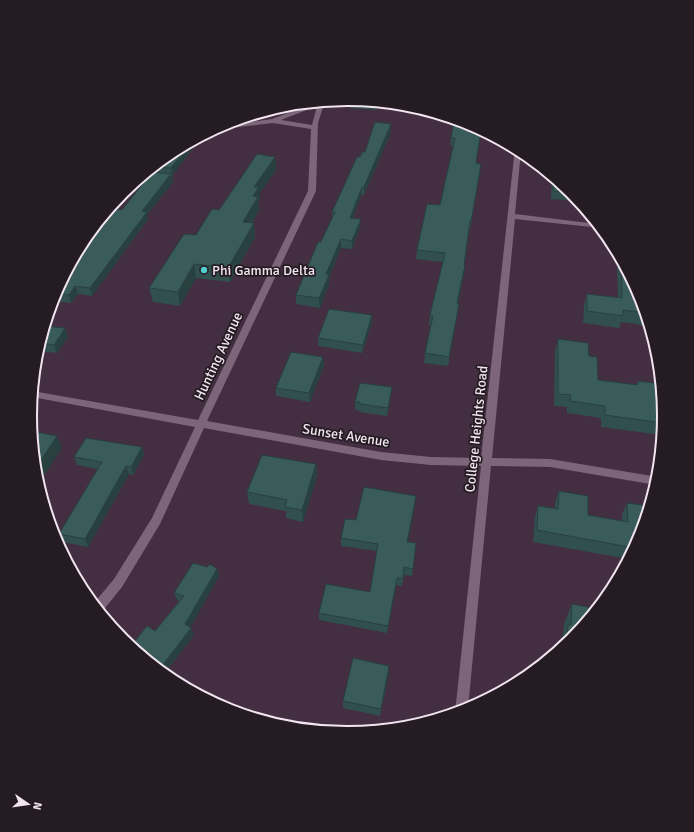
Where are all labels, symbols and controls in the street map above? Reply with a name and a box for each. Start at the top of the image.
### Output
place label: Phi Gamma Delta [212,262,315,279]
marker: Phi Gamma Delta [199,265,209,275]
street label: Hunting Avenue [191,309,246,403]
street label: College Heights Road [461,365,492,493]
street label: Sunset Avenue [301,420,391,451]
north arrow [8,784,48,824]
text: N [30,801,44,811]

